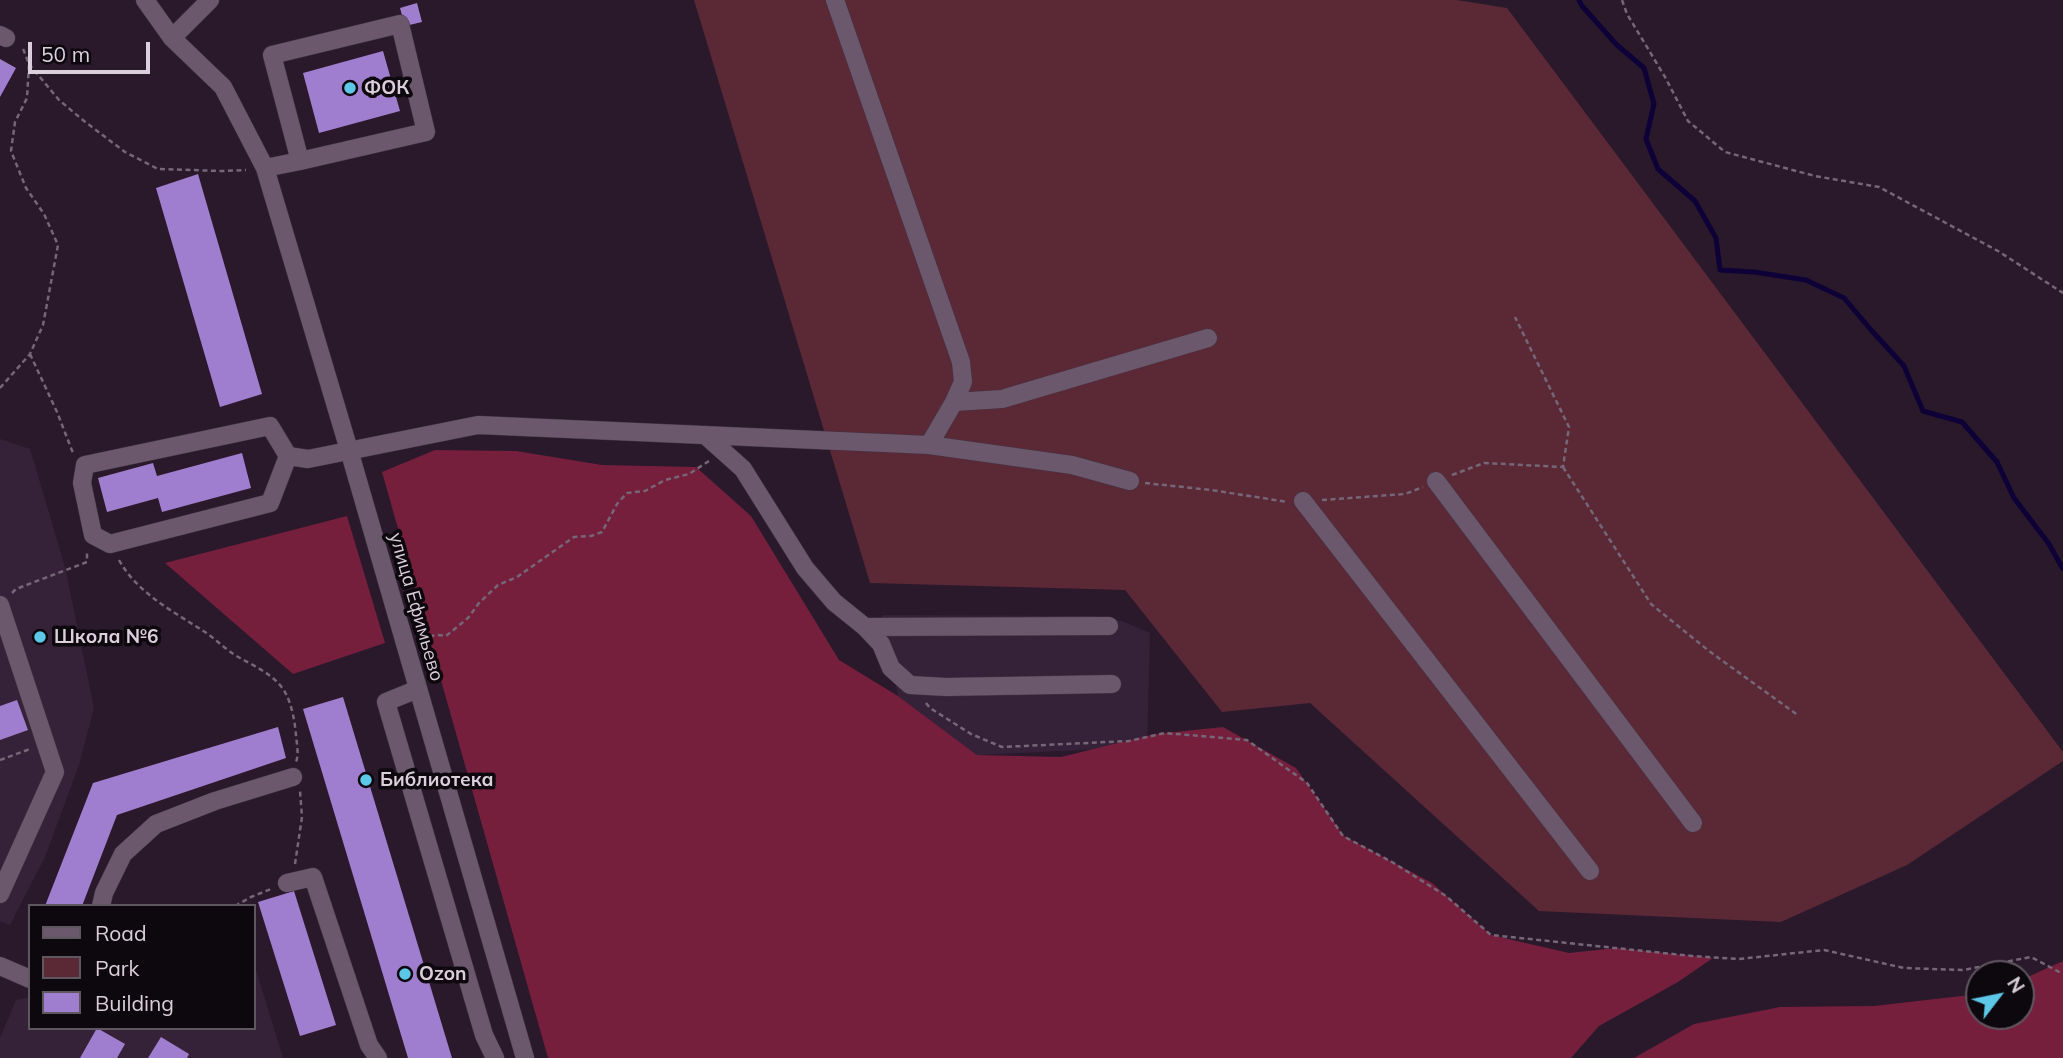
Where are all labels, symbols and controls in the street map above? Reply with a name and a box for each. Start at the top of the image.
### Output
scale bar [32,28,154,72]
text: 50 m [41,41,90,67]
place label: ФОК [364,77,409,99]
marker: ФОК [342,80,358,96]
street label: улица Ефимьево [384,530,448,684]
place label: Школа №6 [54,626,158,648]
marker: Школа №6 [32,629,48,645]
place label: Библиотека [380,769,494,791]
marker: Библиотека [358,772,374,788]
legend [28,904,256,1030]
text: Road [95,920,146,946]
text: Park [95,955,139,981]
north arrow [1965,960,2035,1030]
place label: Ozon [419,963,466,985]
marker: Ozon [397,966,413,982]
text: N [2002,972,2030,997]
text: Building [95,990,174,1016]

